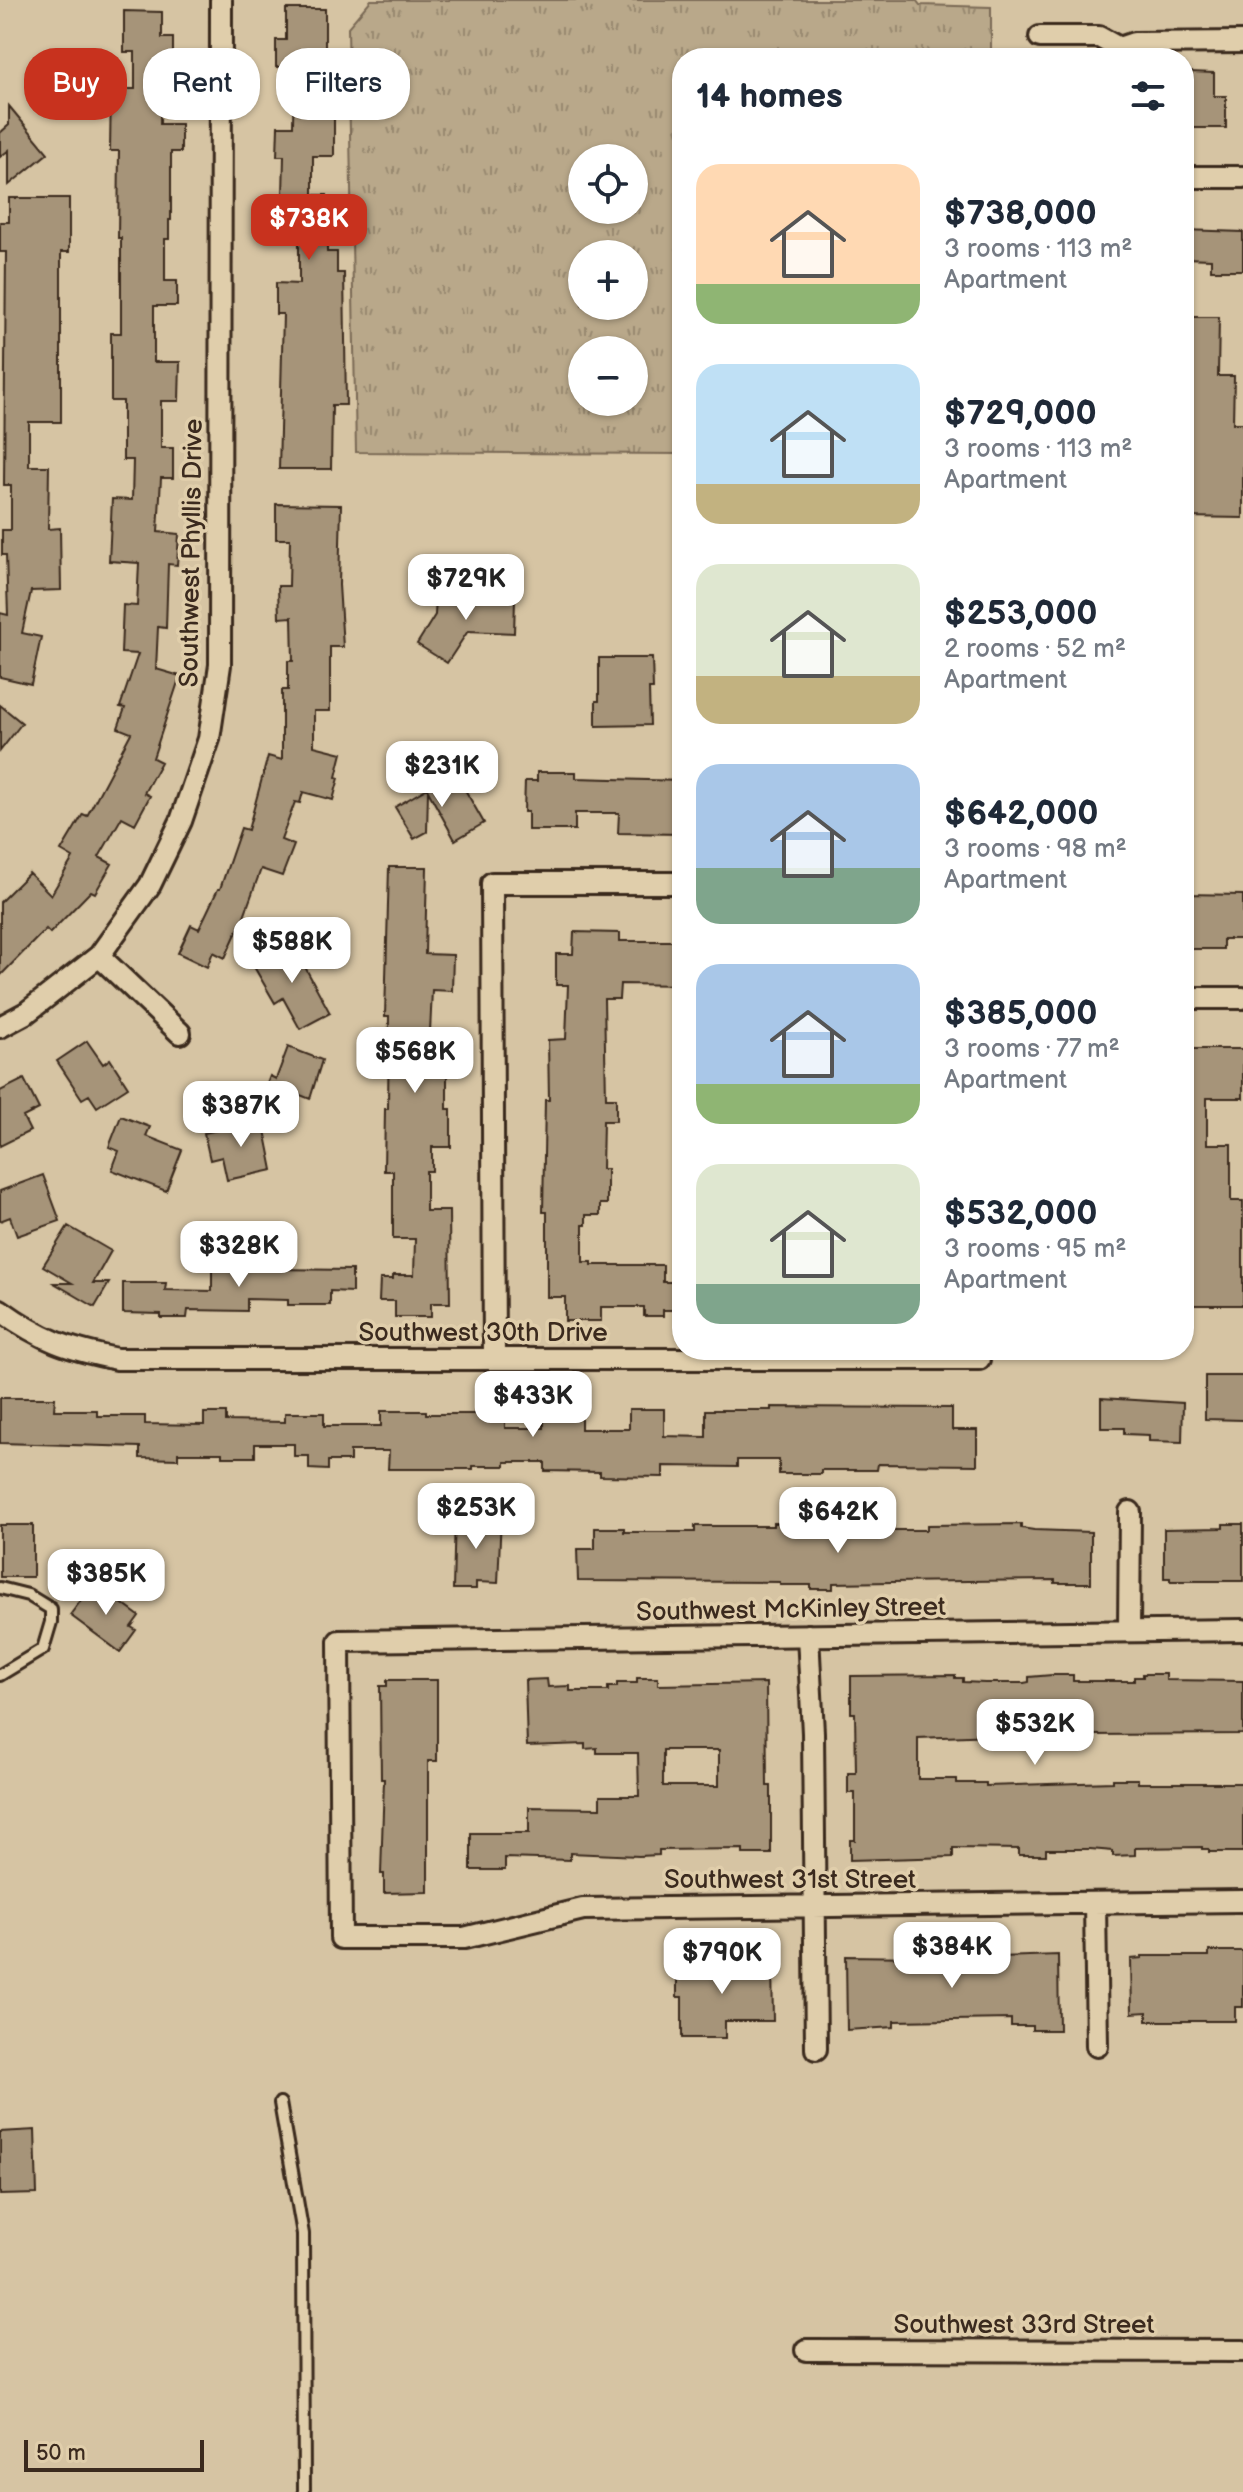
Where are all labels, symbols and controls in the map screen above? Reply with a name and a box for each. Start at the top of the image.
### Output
chip: Buy [24,48,127,120]
chip: Rent [143,48,260,120]
chip: Filters [276,48,410,120]
icon: filters [1126,74,1170,118]
text: 14 homes [696,76,843,117]
map controls [568,144,648,416]
button: locate [568,144,648,224]
text: $738,000 [944,193,1097,234]
pin: $738K [253,194,365,262]
icon: home [760,196,856,292]
text: $738K [269,204,349,235]
text: 3 rooms · 113 m² [944,234,1133,265]
button: + [568,240,648,320]
text: Apartment [944,265,1067,296]
button: − [568,336,648,416]
text: $729,000 [944,393,1097,434]
icon: home [760,396,856,492]
street label: Southwest Phyllis Drive [174,418,210,688]
text: 3 rooms · 113 m² [944,434,1133,465]
text: Apartment [944,465,1067,496]
pin: $729K [410,554,522,622]
text: $729K [426,564,506,595]
text: $253,000 [944,593,1097,634]
icon: home [760,596,856,692]
text: 2 rooms · 52 m² [944,634,1126,665]
text: Apartment [944,665,1067,696]
pin: $231K [386,741,498,809]
text: $231K [404,751,480,782]
text: $642,000 [944,793,1099,834]
icon: home [760,796,856,892]
text: 3 rooms · 98 m² [944,834,1127,865]
text: Apartment [944,865,1067,896]
pin: $588K [236,917,348,985]
text: $588K [251,927,333,958]
text: $385,000 [944,993,1097,1034]
icon: home [760,996,856,1092]
pin: $568K [359,1027,471,1095]
text: 3 rooms · 77 m² [944,1034,1120,1065]
text: $568K [374,1037,456,1068]
text: Apartment [944,1065,1067,1096]
pin: $387K [185,1081,297,1149]
text: $387K [201,1091,281,1122]
text: $532,000 [944,1193,1097,1234]
icon: home [760,1196,856,1292]
pin: $328K [183,1221,295,1289]
text: $328K [198,1231,280,1262]
text: 3 rooms · 95 m² [944,1234,1126,1265]
text: Apartment [944,1265,1067,1296]
street label: Southwest 30th Drive [358,1318,608,1349]
pin: $433K [477,1371,589,1439]
text: $433K [493,1381,573,1412]
pin: $253K [420,1483,532,1551]
pin: $642K [782,1487,894,1555]
text: $253K [436,1493,516,1524]
text: $642K [797,1497,879,1528]
pin: $385K [50,1549,162,1617]
text: $385K [66,1559,146,1590]
street label: Southwest McKinley Street [636,1592,946,1628]
pin: $532K [979,1699,1091,1767]
text: $532K [995,1709,1075,1740]
street label: Southwest 31st Street [664,1865,916,1896]
pin: $384K [896,1922,1008,1990]
pin: $790K [666,1928,778,1996]
text: $384K [912,1932,992,1963]
text: $790K [682,1938,762,1969]
street label: Southwest 33rd Street [893,2310,1155,2341]
scale bar [24,2436,204,2472]
text: 50 m [36,2440,86,2467]

